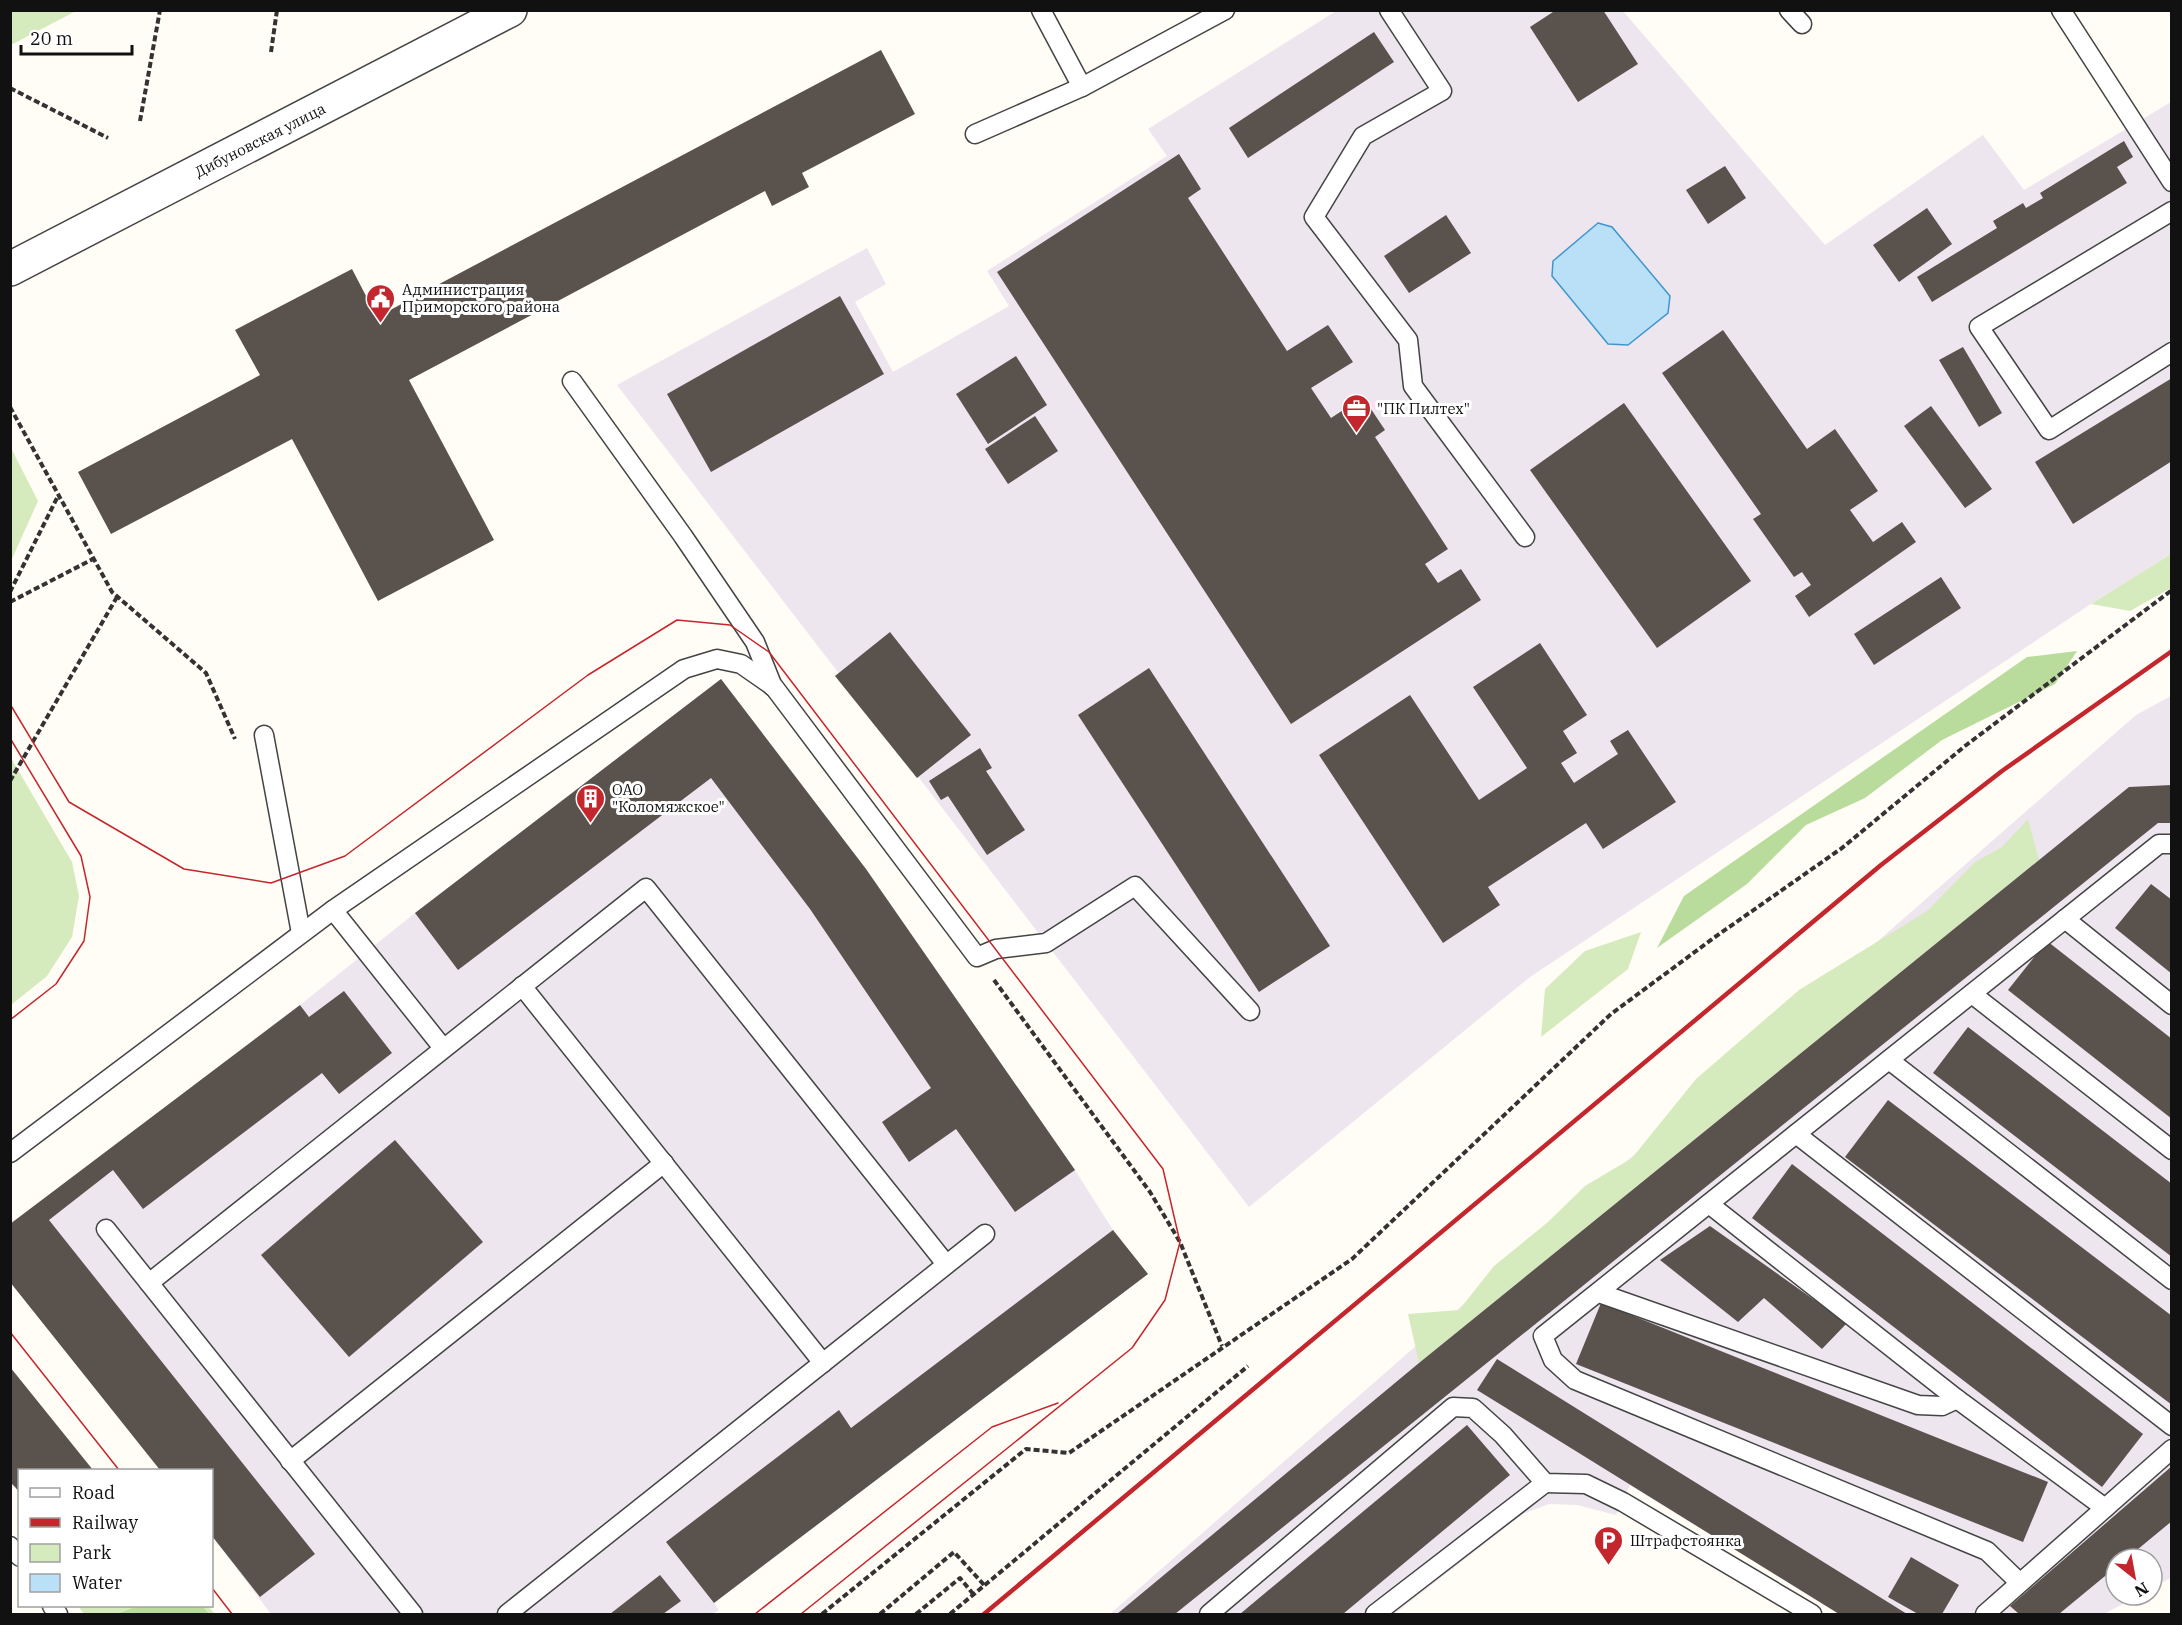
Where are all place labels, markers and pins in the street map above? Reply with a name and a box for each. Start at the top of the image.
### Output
place label: Администрация Приморского района [402,280,560,316]
public building icon: Администрация Приморского района [365,282,397,324]
office icon: "ПК Пилтех" [1340,392,1372,434]
place label: "ПК Пилтех" [1377,399,1470,418]
place label: ОАО "Коломяжское" [612,780,725,816]
building icon: ОАО "Коломяжское" [575,782,607,824]
parking icon: Штрафстоянка [1593,1524,1625,1566]
place label: Штрафстоянка [1630,1531,1742,1550]

